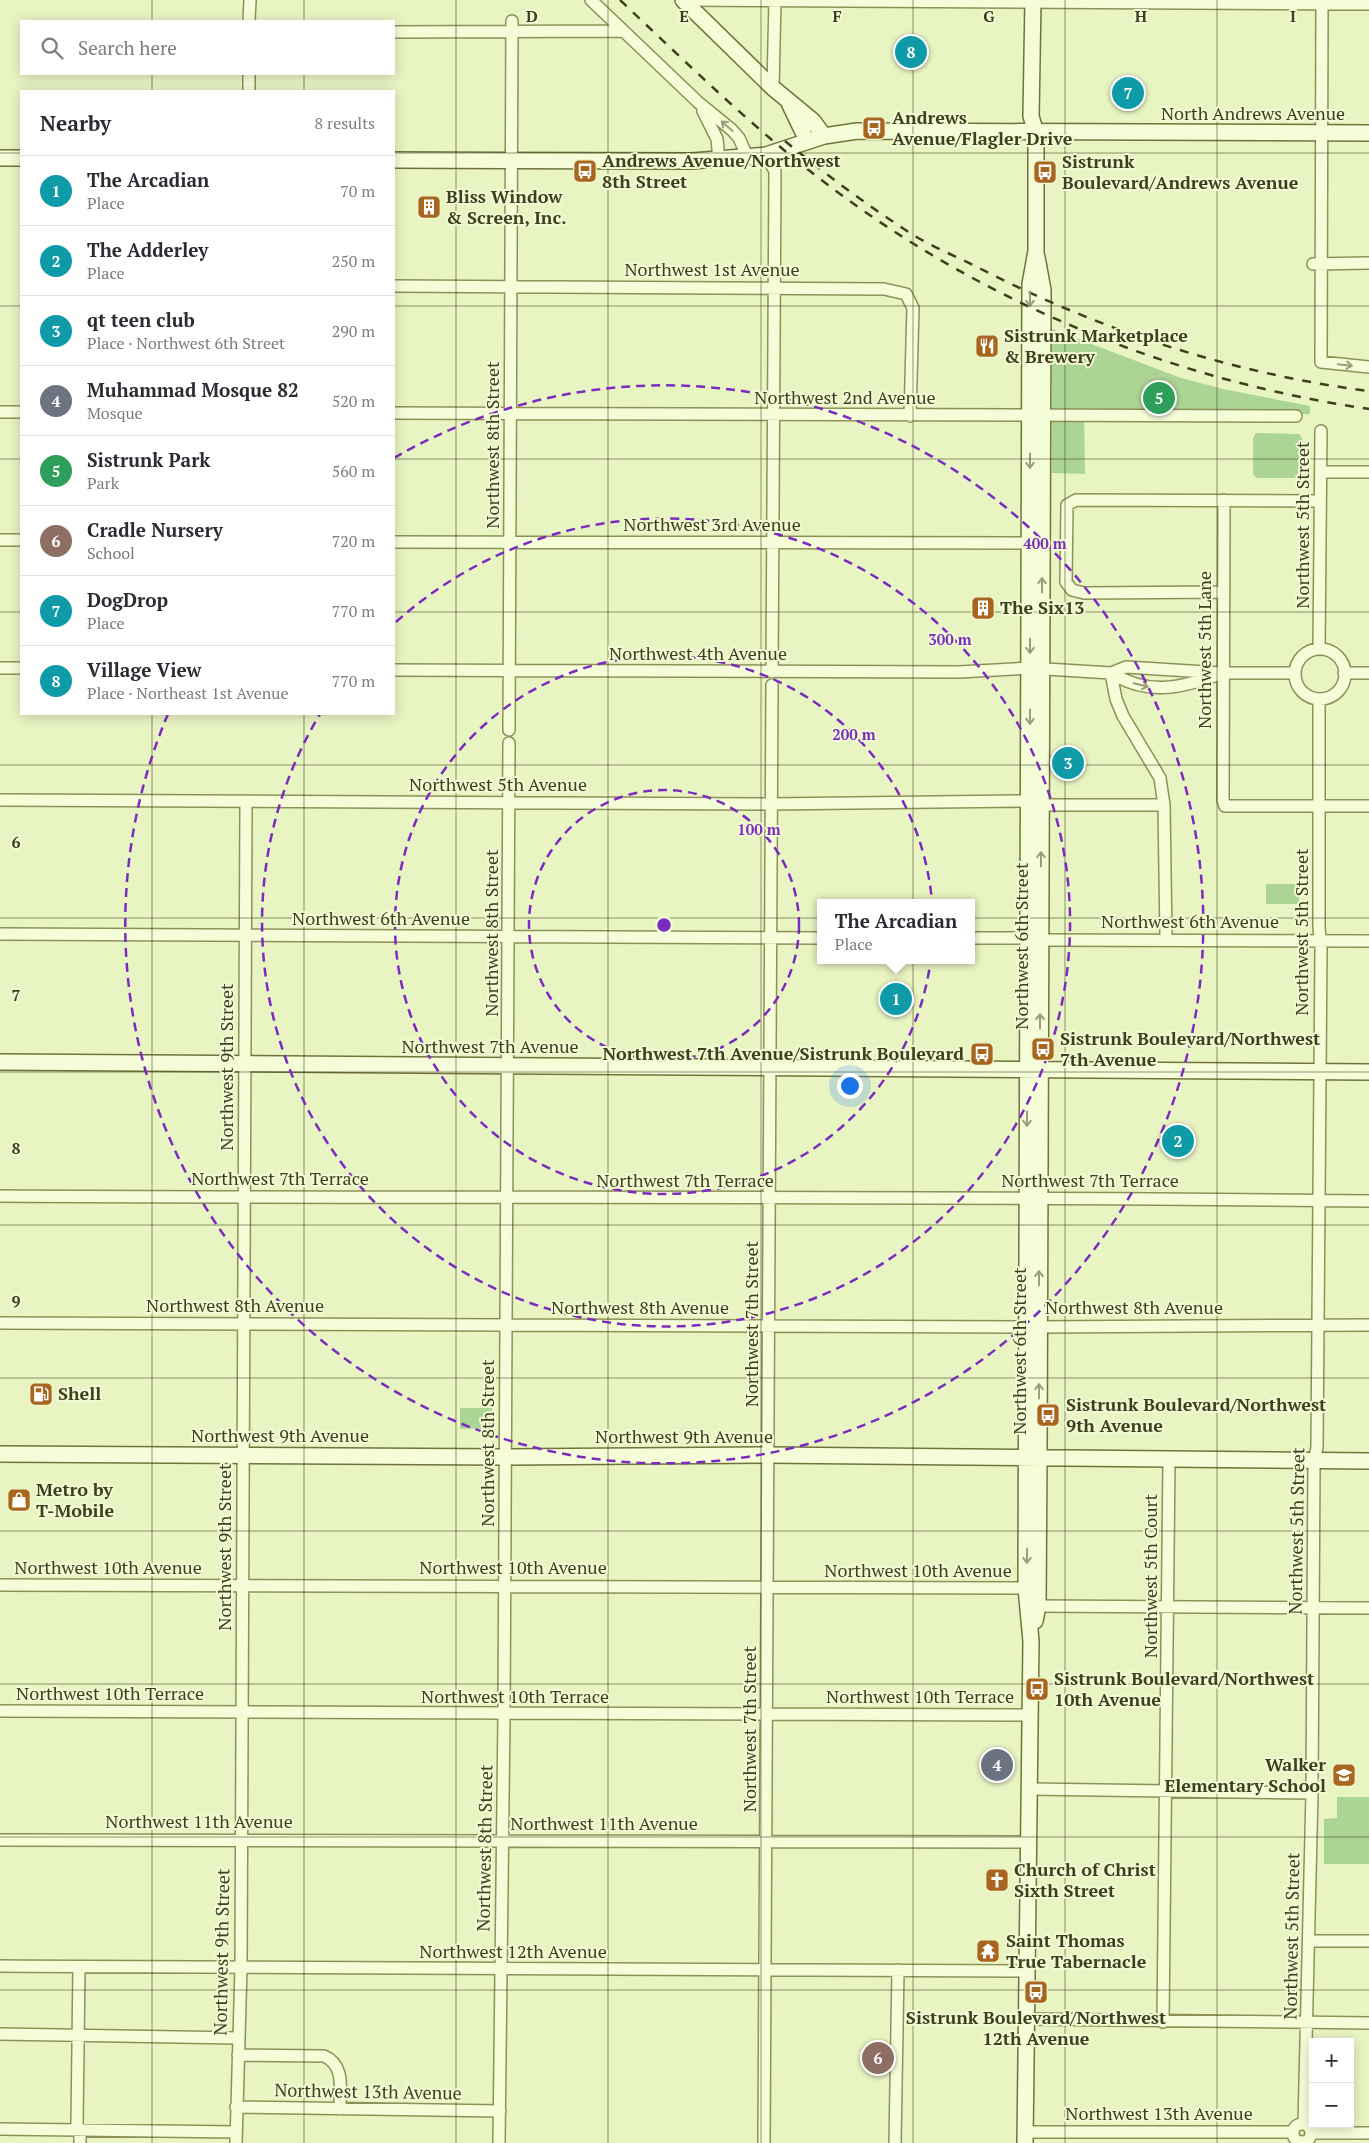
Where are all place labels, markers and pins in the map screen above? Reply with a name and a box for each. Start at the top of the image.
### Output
pin: 8 [895,33,927,71]
pin: 7 [1112,74,1144,112]
place label: Andrews Avenue/Flagler Drive [892,105,1073,150]
bus stop icon: Andrews Avenue/Flagler Drive [861,115,887,141]
place label: Andrews Avenue/Northwest 8th Street [602,148,841,193]
place label: Sistrunk Boulevard/Andrews Avenue [1062,149,1299,194]
bus stop icon: Andrews Avenue/Northwest 8th Street [572,158,598,184]
bus stop icon: Sistrunk Boulevard/Andrews Avenue [1032,159,1058,185]
place label: Bliss Window & Screen, Inc. [446,184,567,229]
building icon: Bliss Window & Screen, Inc. [416,194,442,220]
place label: Sistrunk Marketplace & Brewery [1004,323,1188,368]
restaurant icon: Sistrunk Marketplace & Brewery [974,333,1000,359]
pin: 5 [1143,379,1175,417]
building icon: The Six13 [970,595,996,621]
place label: The Six13 [1000,595,1085,619]
pin: 3 [1052,744,1084,782]
centre of rings [655,916,673,934]
pin: 1 [880,980,912,1018]
place label: Sistrunk Boulevard/Northwest 7th Avenue [1060,1026,1320,1071]
bus stop icon: Sistrunk Boulevard/Northwest 7th Avenue [1030,1036,1056,1062]
place label: Northwest 7th Avenue/Sistrunk Boulevard [602,1041,964,1065]
bus stop icon: Northwest 7th Avenue/Sistrunk Boulevard [969,1041,995,1067]
pin: 2 [1162,1122,1194,1160]
fuel station icon: Shell [28,1381,54,1407]
place label: Shell [58,1381,101,1405]
place label: Sistrunk Boulevard/Northwest 9th Avenue [1066,1392,1326,1437]
bus stop icon: Sistrunk Boulevard/Northwest 9th Avenue [1035,1402,1061,1428]
place label: Metro by T-Mobile [36,1477,114,1522]
shop icon: Metro by T-Mobile [6,1487,32,1513]
place label: Sistrunk Boulevard/Northwest 10th Avenue [1054,1666,1314,1711]
bus stop icon: Sistrunk Boulevard/Northwest 10th Avenue [1024,1676,1050,1702]
pin: 4 [981,1746,1013,1784]
place label: Walker Elementary School [1164,1752,1326,1797]
school or university icon: Walker Elementary School [1331,1762,1357,1788]
place label: Church of Christ Sixth Street [1014,1857,1156,1902]
church icon: Church of Christ Sixth Street [984,1867,1010,1893]
place label: Saint Thomas True Tabernacle [1006,1928,1147,1973]
temple icon: Saint Thomas True Tabernacle [975,1938,1001,1964]
bus stop icon: Sistrunk Boulevard/Northwest 12th Avenue [1023,1979,1049,2005]
place label: Sistrunk Boulevard/Northwest 12th Avenue [906,2005,1166,2050]
pin: 6 [862,2039,894,2077]

